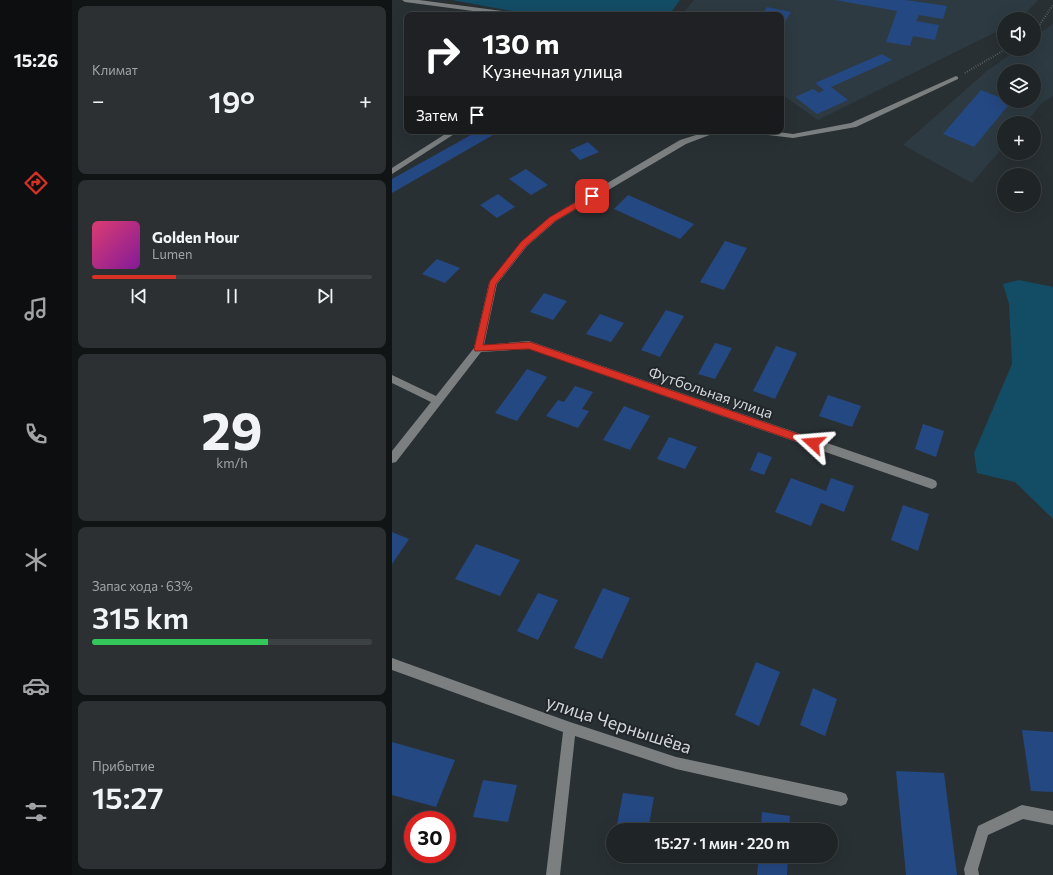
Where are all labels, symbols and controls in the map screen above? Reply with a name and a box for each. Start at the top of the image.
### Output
map controls [997,12,1041,212]
button: sound [997,12,1041,56]
text: 130 m [482,26,559,60]
icon: right [416,28,468,80]
text: 15:26 [14,49,58,71]
text: Кузнечная улица [482,60,623,82]
text: Климат [92,62,138,78]
button: layers [997,64,1041,108]
text: 19° [209,82,255,119]
text: − [92,87,105,114]
text: + [359,87,372,114]
icon: arrive [466,104,488,126]
text: Затем [416,106,458,124]
button: + [997,116,1041,160]
button: − [997,168,1041,212]
icon: directions [22,169,50,197]
pin [575,179,609,213]
icon: arrive [581,185,603,207]
text: Golden Hour [152,228,239,246]
text: Lumen [152,246,192,262]
icon: previous [128,285,150,307]
icon: pause [221,285,243,307]
icon: next [314,285,336,307]
icon: music [22,295,50,323]
street label: Футбольная улица [647,362,775,422]
text: 29 [201,397,263,461]
icon: phone [22,420,50,448]
position arrow [792,422,834,464]
text: km/h [216,455,248,471]
icon: climate [22,546,50,574]
text: Запас хода · 63% [92,578,193,594]
text: 315 km [92,598,189,635]
icon: car [22,672,50,700]
street label: улица Чернышёва [544,690,694,758]
text: Прибытие [92,758,155,774]
text: 15:27 [92,778,163,815]
icon: filters [22,798,50,826]
speed limit sign: 30 [404,811,456,863]
text: 15:27 · 1 мин · 220 m [654,834,790,852]

